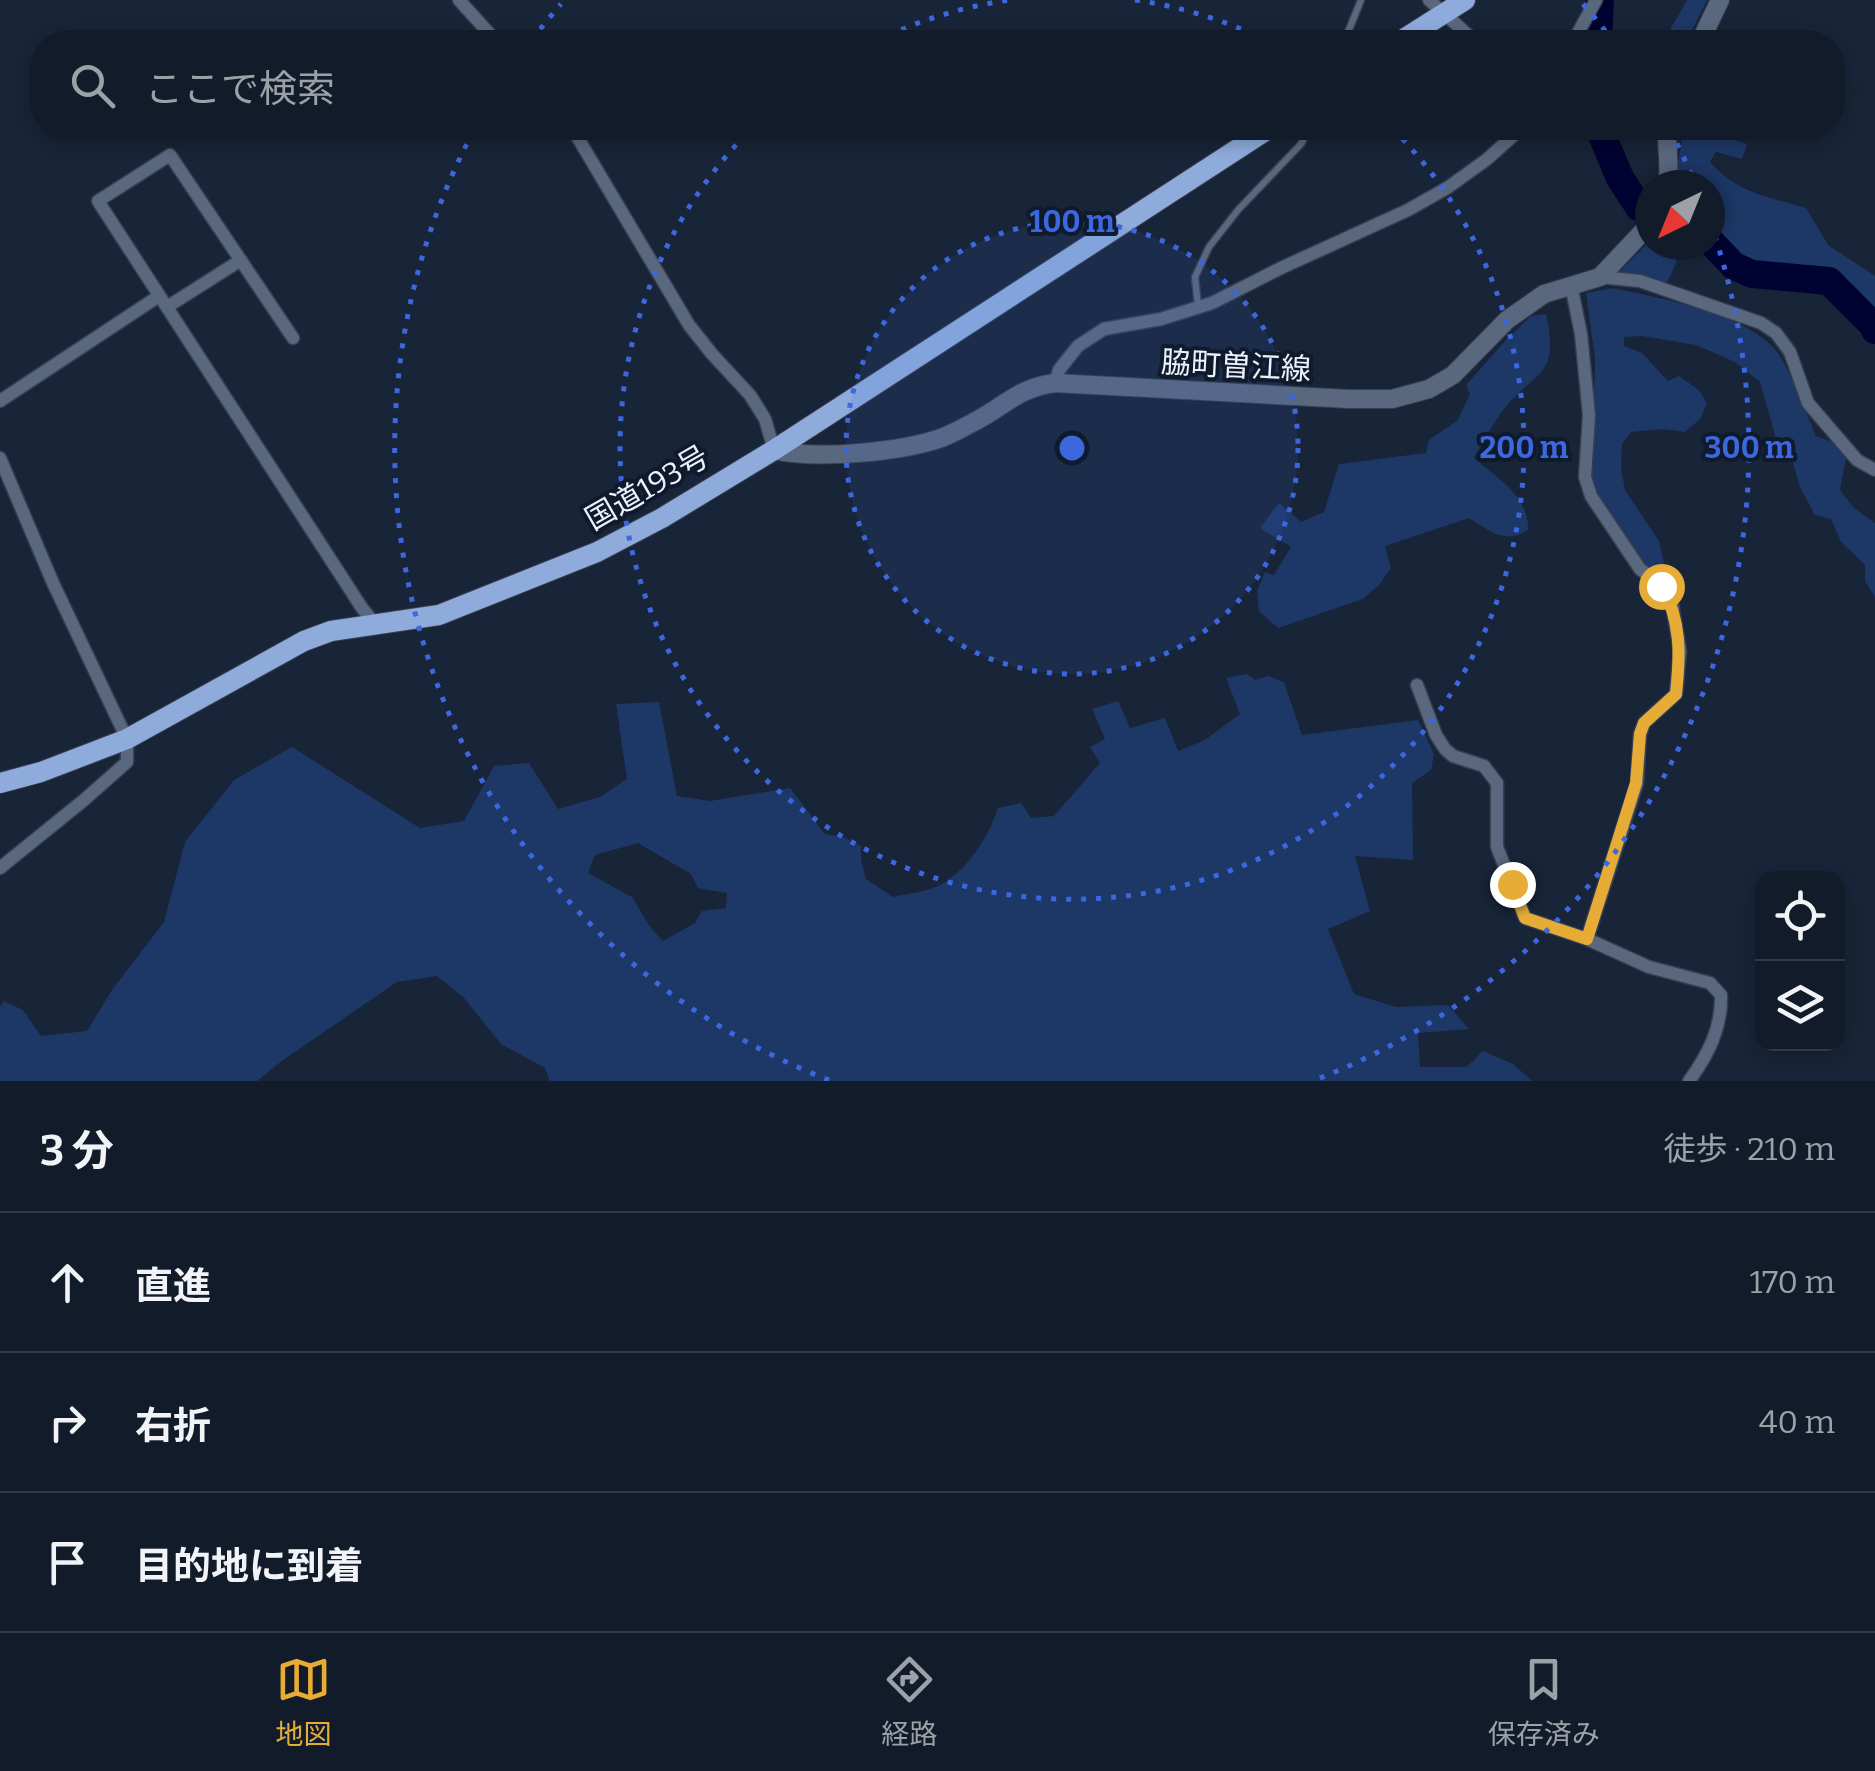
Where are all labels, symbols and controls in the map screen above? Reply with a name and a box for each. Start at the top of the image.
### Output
search box [30,30,1845,140]
icon: search [65,58,120,113]
text: ここで検索 [145,66,335,112]
north arrow [1635,170,1725,260]
text: 100 m [1029,204,1115,240]
street label: 脇町曽江線 [1160,344,1312,388]
centre of rings [1054,430,1090,466]
text: 200 m [1479,430,1569,466]
text: 300 m [1704,430,1794,466]
street label: 国道193号 [579,438,715,538]
route start [1639,564,1685,610]
route end [1490,862,1536,908]
map controls [1755,871,1845,1051]
button: locate [1755,871,1845,961]
button: layers [1755,961,1845,1051]
text: 3 分 [40,1126,114,1176]
text: 徒歩 · 210 m [1664,1130,1835,1168]
icon: ahead [40,1255,95,1310]
text: 直進 [135,1263,211,1309]
text: 170 m [1749,1263,1835,1301]
icon: right [40,1395,95,1450]
text: 右折 [135,1403,211,1449]
text: 40 m [1759,1403,1835,1441]
icon: arrive [40,1535,95,1590]
text: 目的地に到着 [135,1543,363,1589]
tab: 地図 [275,1652,331,1752]
tab: 経路 [881,1652,938,1752]
tab: 保存済み [1488,1652,1600,1752]

